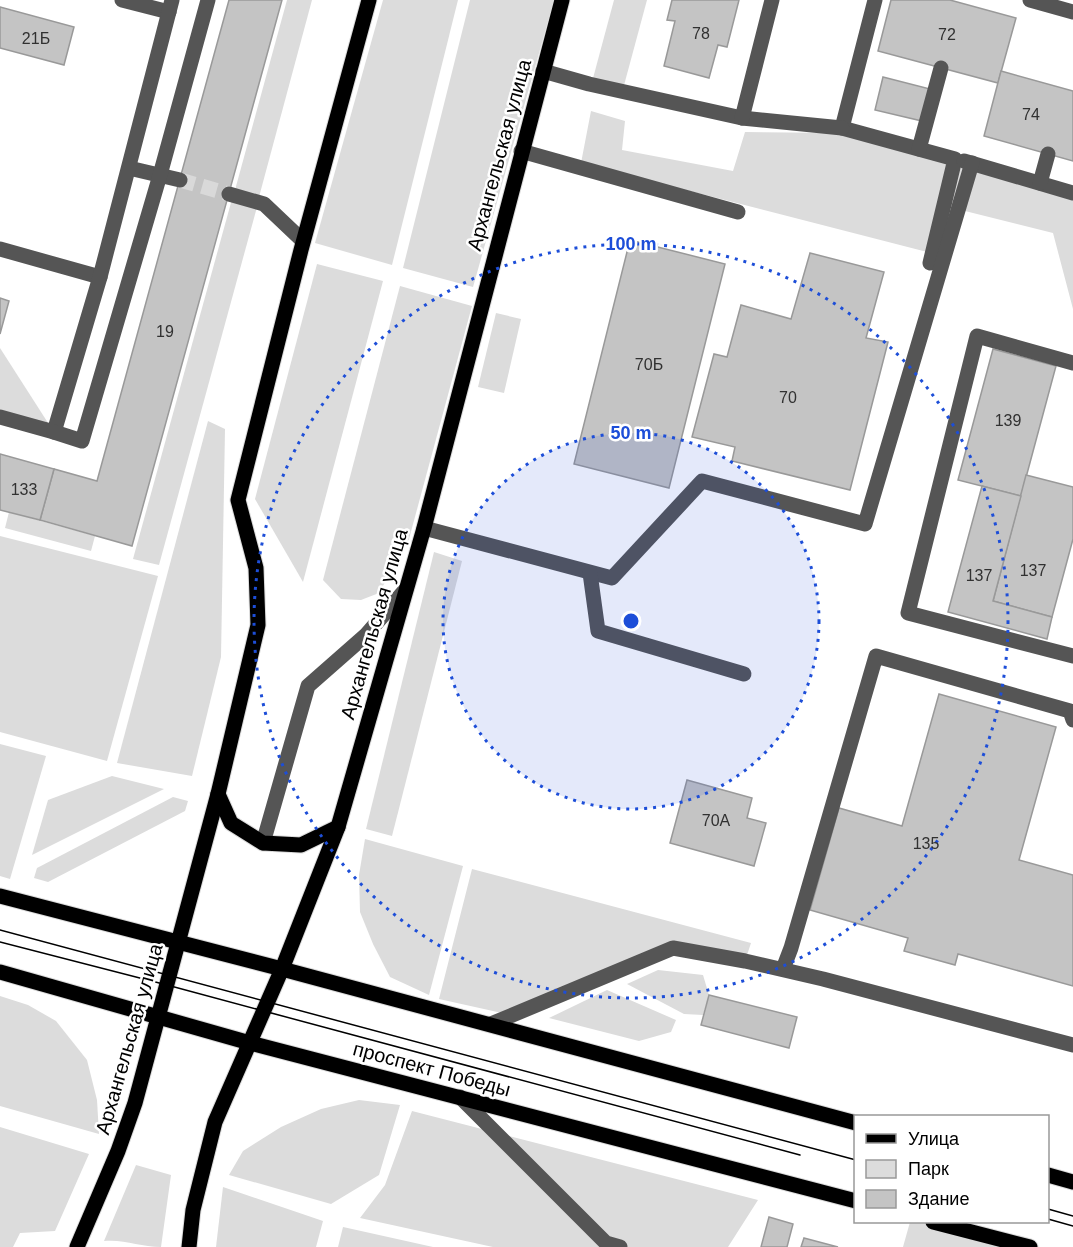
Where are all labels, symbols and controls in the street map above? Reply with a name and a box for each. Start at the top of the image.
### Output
house number: 78 [692,25,710,42]
house number: 72 [938,26,956,43]
house number: 21Б [22,30,50,47]
street label: Архангельская улица [463,56,535,253]
house number: 74 [1022,106,1040,123]
text: 100 m [605,234,657,254]
house number: 19 [156,323,174,340]
house number: 70Б [635,356,663,373]
house number: 70 [779,389,797,406]
house number: 139 [995,412,1021,429]
text: 50 m [610,423,652,443]
house number: 133 [11,481,37,498]
street label: Архангельская улица [336,525,412,722]
house number: 137 [1020,562,1046,579]
house number: 137 [966,567,992,584]
centre of rings [621,611,641,631]
house number: 70А [702,812,731,829]
house number: 135 [913,835,939,852]
street label: Архангельская улица [91,940,167,1137]
street label: проспект Победы [351,1037,513,1101]
legend [854,1115,1049,1223]
text: Улица [908,1129,960,1149]
text: Парк [908,1159,949,1179]
text: Здание [908,1189,969,1209]

